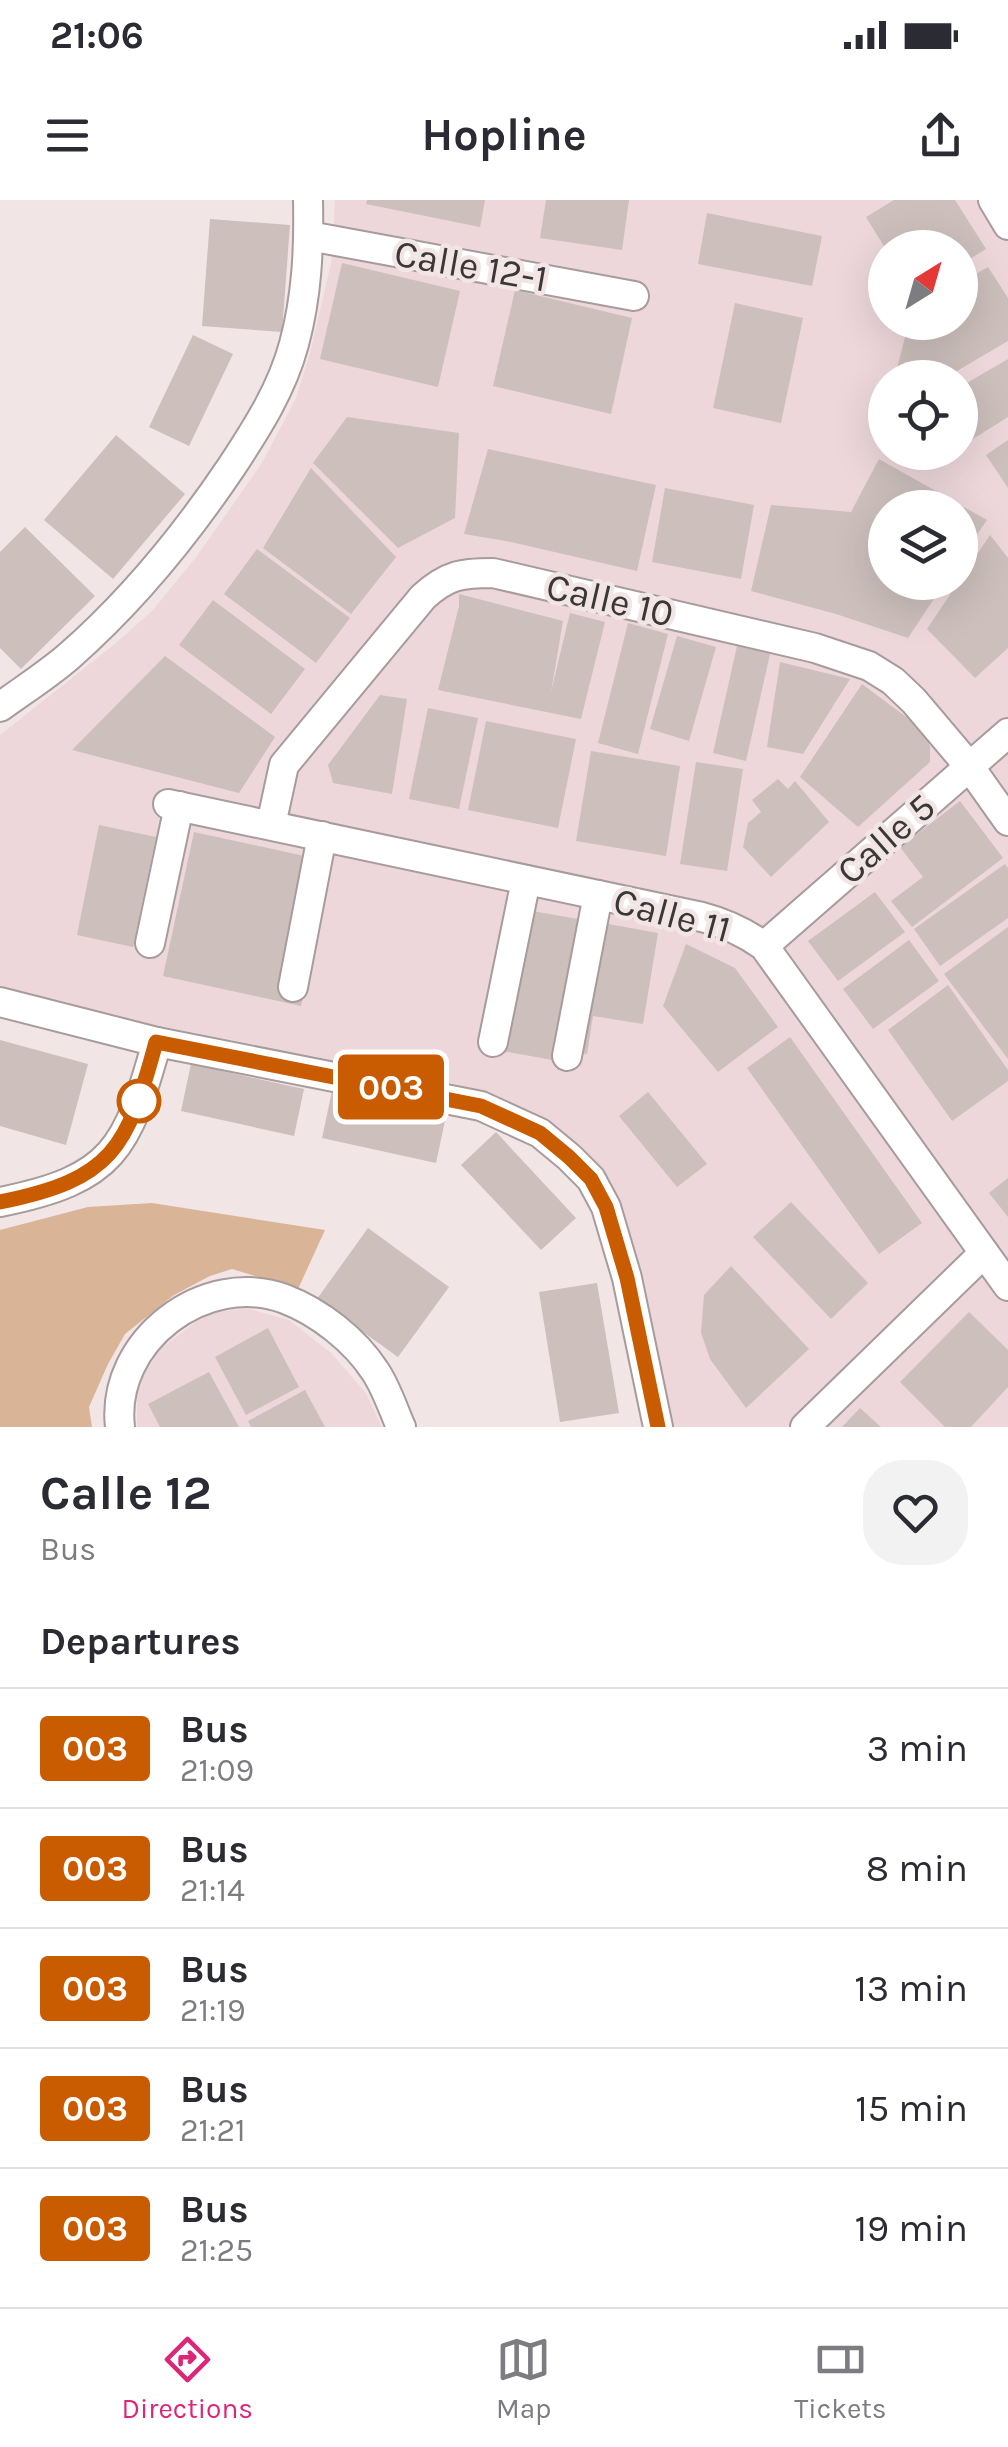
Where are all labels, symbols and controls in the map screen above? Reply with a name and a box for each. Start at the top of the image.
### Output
text: 21:06 [50,13,144,58]
icon: menu [40,108,95,163]
icon: share [913,108,968,163]
text: Hopline [421,109,587,161]
street label: Calle 12-1 [391,230,551,302]
north arrow [868,230,978,340]
map controls [868,230,978,600]
button: locate [868,360,978,470]
button: layers [868,490,978,600]
street label: Calle 10 [542,564,678,636]
street label: Calle 5 [828,784,944,894]
street label: Calle 11 [609,878,735,952]
line badge: 003 [334,1054,448,1120]
text: 003 [358,1067,424,1108]
unlabelled marker [118,1080,160,1122]
button: heart [863,1460,968,1565]
text: Calle 12 [40,1465,211,1521]
text: Bus [40,1531,96,1568]
text: Departures [40,1619,240,1664]
text: Bus [180,1707,249,1752]
text: 3 min [867,1726,968,1771]
text: 003 [62,1728,128,1769]
text: 21:09 [180,1752,254,1789]
text: Bus [180,1827,249,1872]
text: 8 min [866,1846,968,1891]
text: 003 [62,1848,128,1889]
text: 21:14 [180,1872,245,1909]
text: Bus [180,1947,249,1992]
text: 13 min [854,1966,968,2011]
text: 003 [62,1968,128,2009]
text: 21:19 [180,1992,246,2029]
text: Bus [180,2067,249,2112]
text: 15 min [855,2086,968,2131]
text: 003 [62,2088,128,2129]
text: 21:21 [180,2112,246,2149]
text: Bus [180,2187,249,2232]
text: 19 min [855,2206,968,2251]
text: 003 [62,2208,128,2249]
text: 21:25 [180,2232,253,2269]
tab: Directions [121,2332,253,2425]
tab: Map [496,2332,551,2425]
tab: Tickets [794,2332,887,2425]

